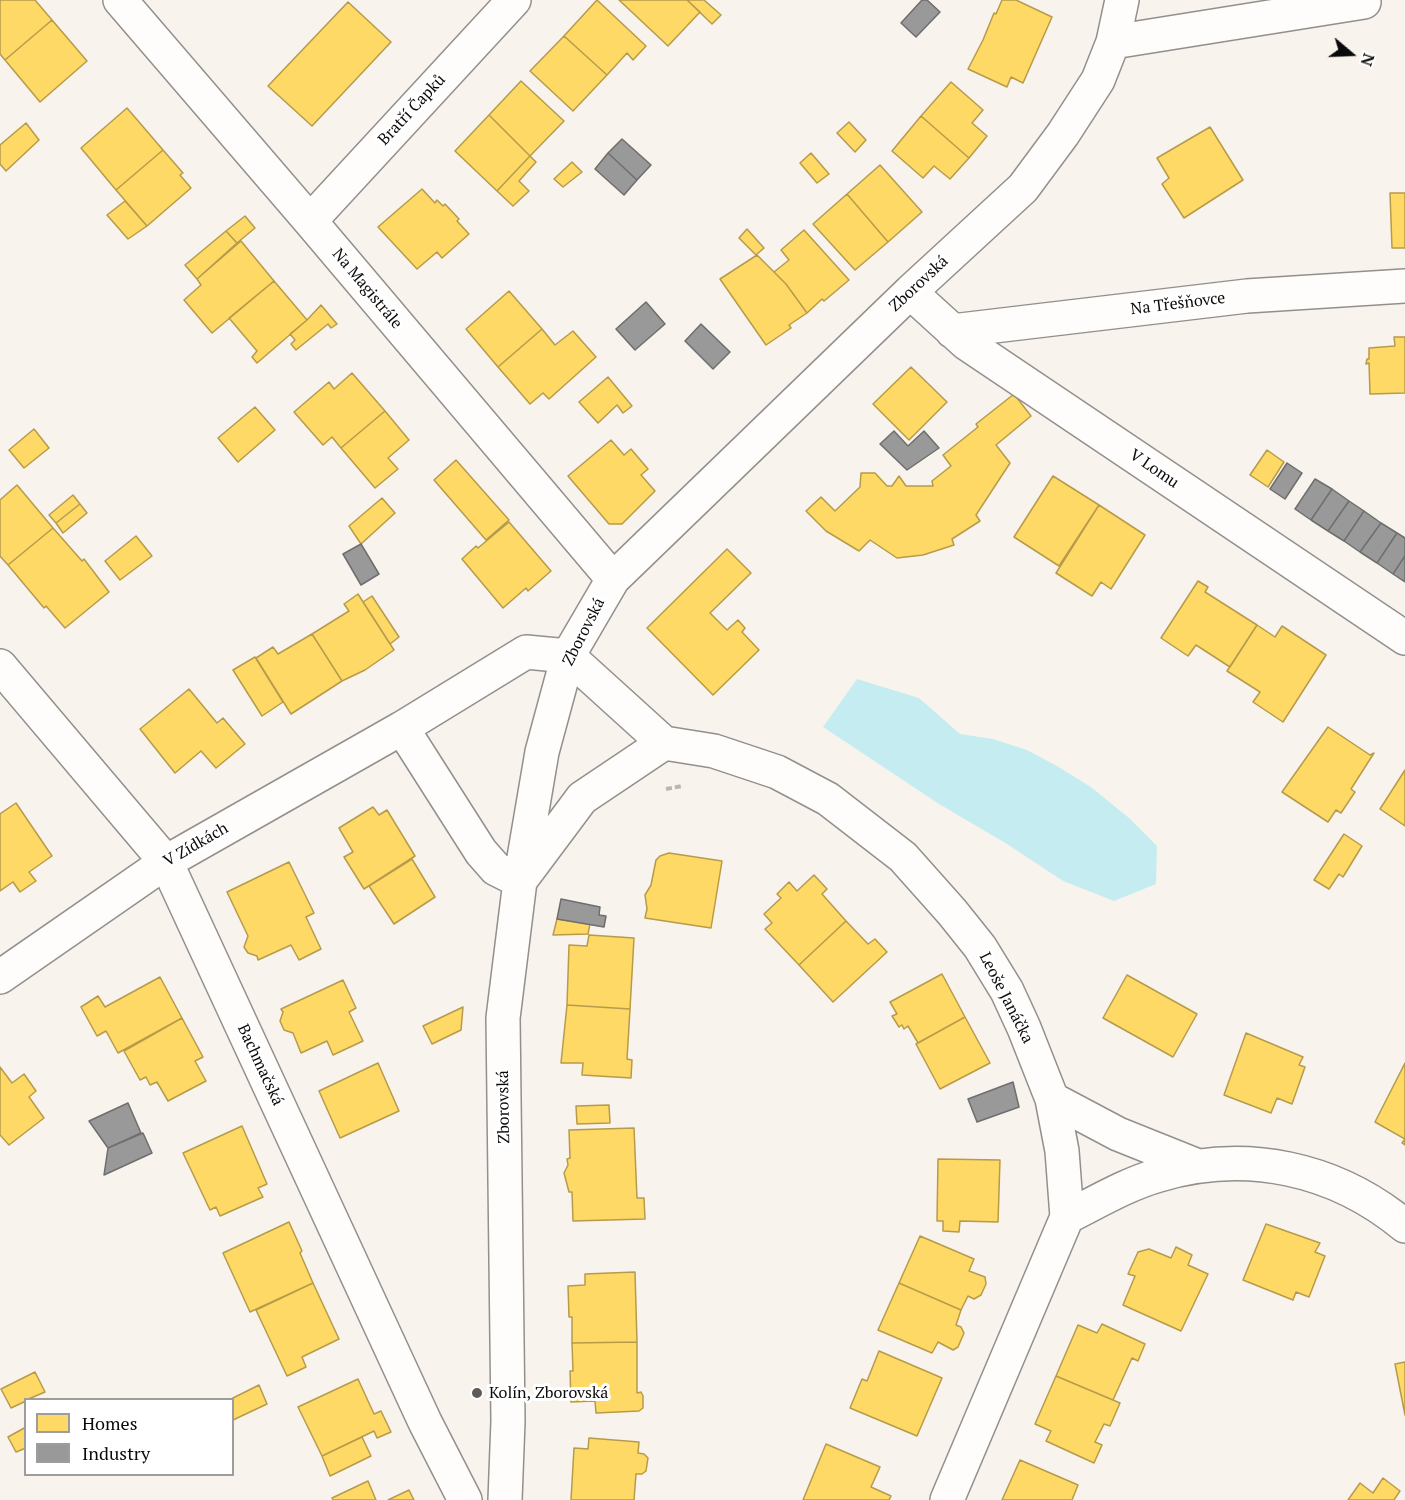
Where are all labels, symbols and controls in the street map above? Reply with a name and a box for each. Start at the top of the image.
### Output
north arrow [1321,24,1381,84]
text: N [1356,51,1380,69]
street label: Bratří Čapků [374,71,450,149]
street label: Na Magistrále [328,245,406,333]
street label: Zborovská [886,252,952,316]
street label: Na Třešňovce [1130,289,1226,319]
street label: V Lomu [1126,446,1182,492]
street label: Zborovská [559,595,609,669]
street label: V Zídkách [160,819,232,871]
street label: Leoše Janáčka [975,949,1037,1047]
street label: Bachmačská [233,1021,287,1109]
street label: Zborovská [494,1070,514,1144]
place label: Kolín, Zborovská [489,1383,608,1403]
marker: Kolín, Zborovská [470,1386,484,1400]
legend [24,1398,234,1476]
text: Homes [82,1411,137,1435]
text: Industry [82,1441,150,1465]

